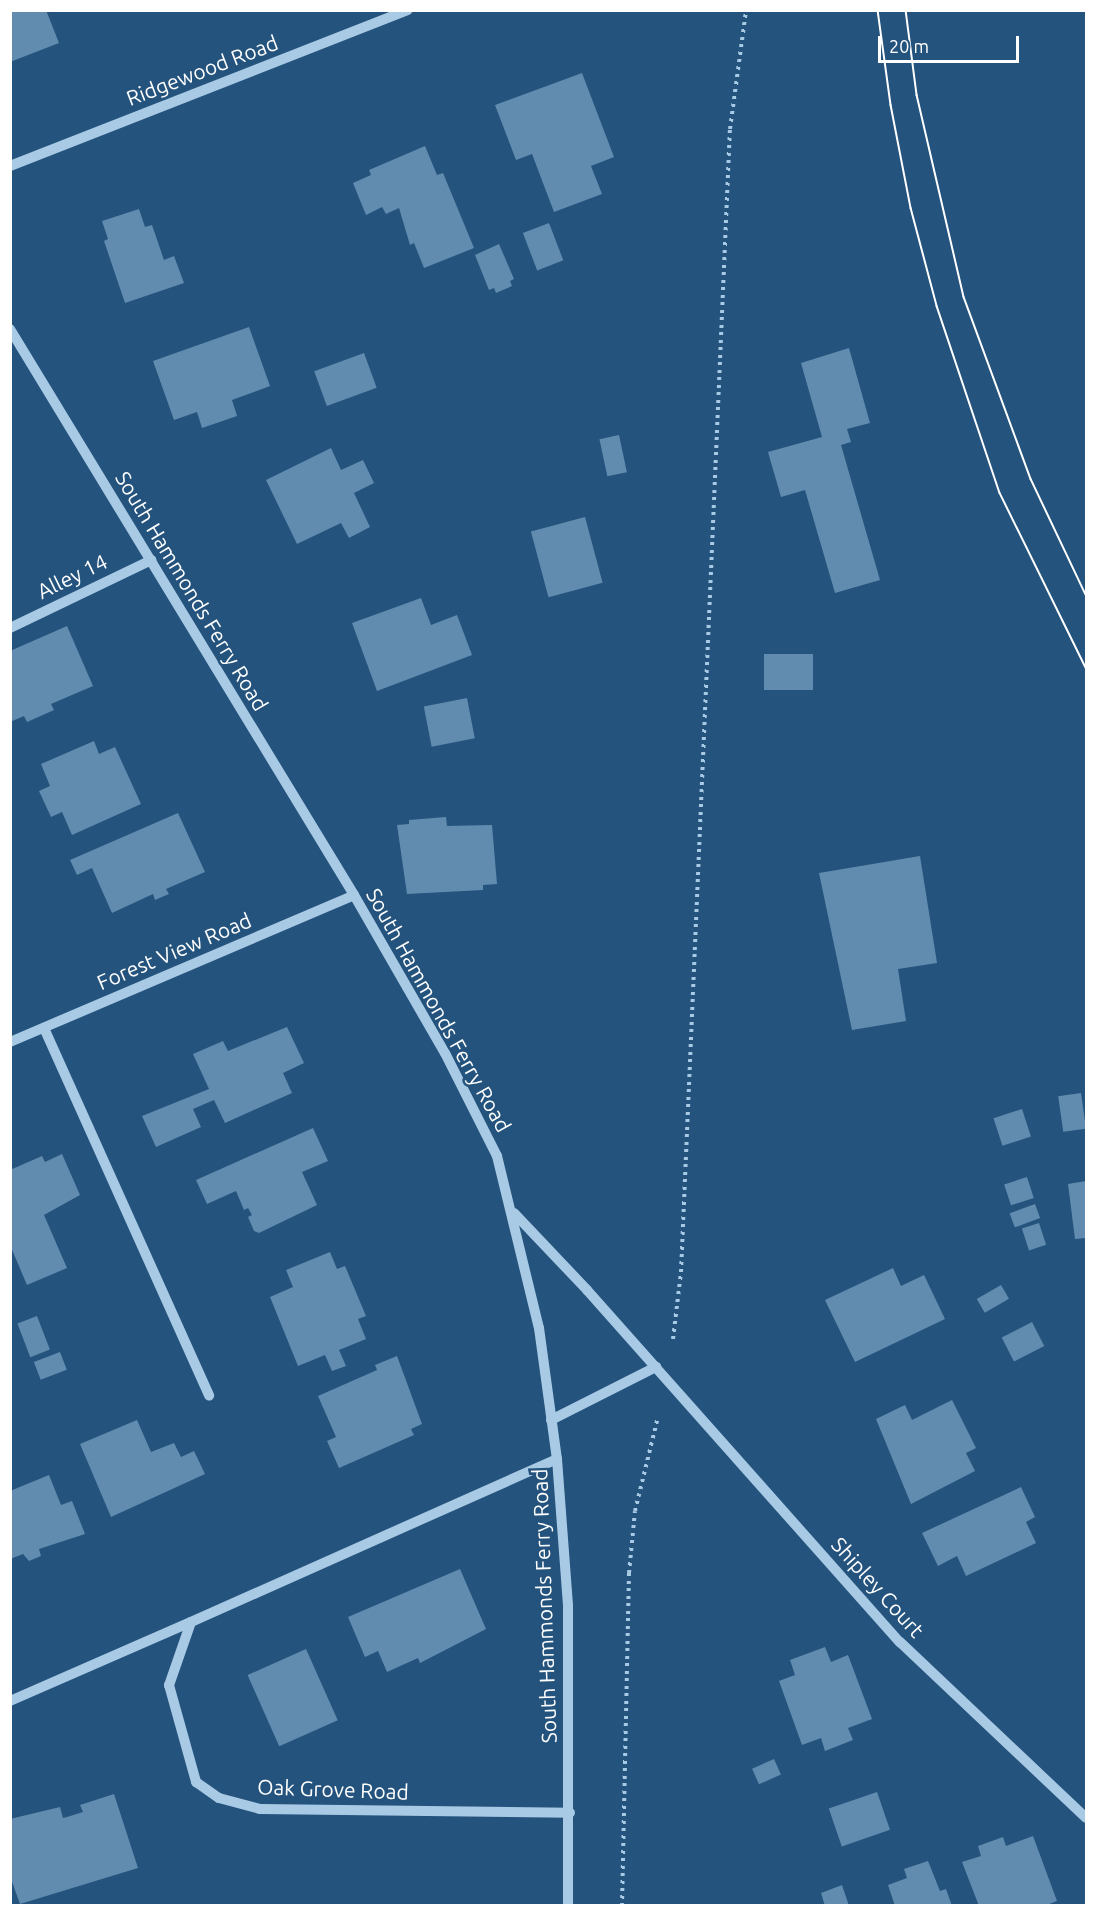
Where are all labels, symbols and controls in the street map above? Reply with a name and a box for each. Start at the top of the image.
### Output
scale bar [881,24,1022,62]
street label: Ridgewood Road [123,29,281,111]
text: 20 m [889,36,929,56]
street label: South Hammonds Ferry Road [110,467,274,715]
street label: Alley 14 [33,548,111,604]
street label: South Hammonds Ferry Road [361,884,517,1136]
street label: Forest View Road [93,907,255,995]
street label: South Hammonds Ferry Road [527,1468,561,1744]
street label: Shipley Court [827,1532,929,1642]
street label: Oak Grove Road [257,1774,409,1804]

